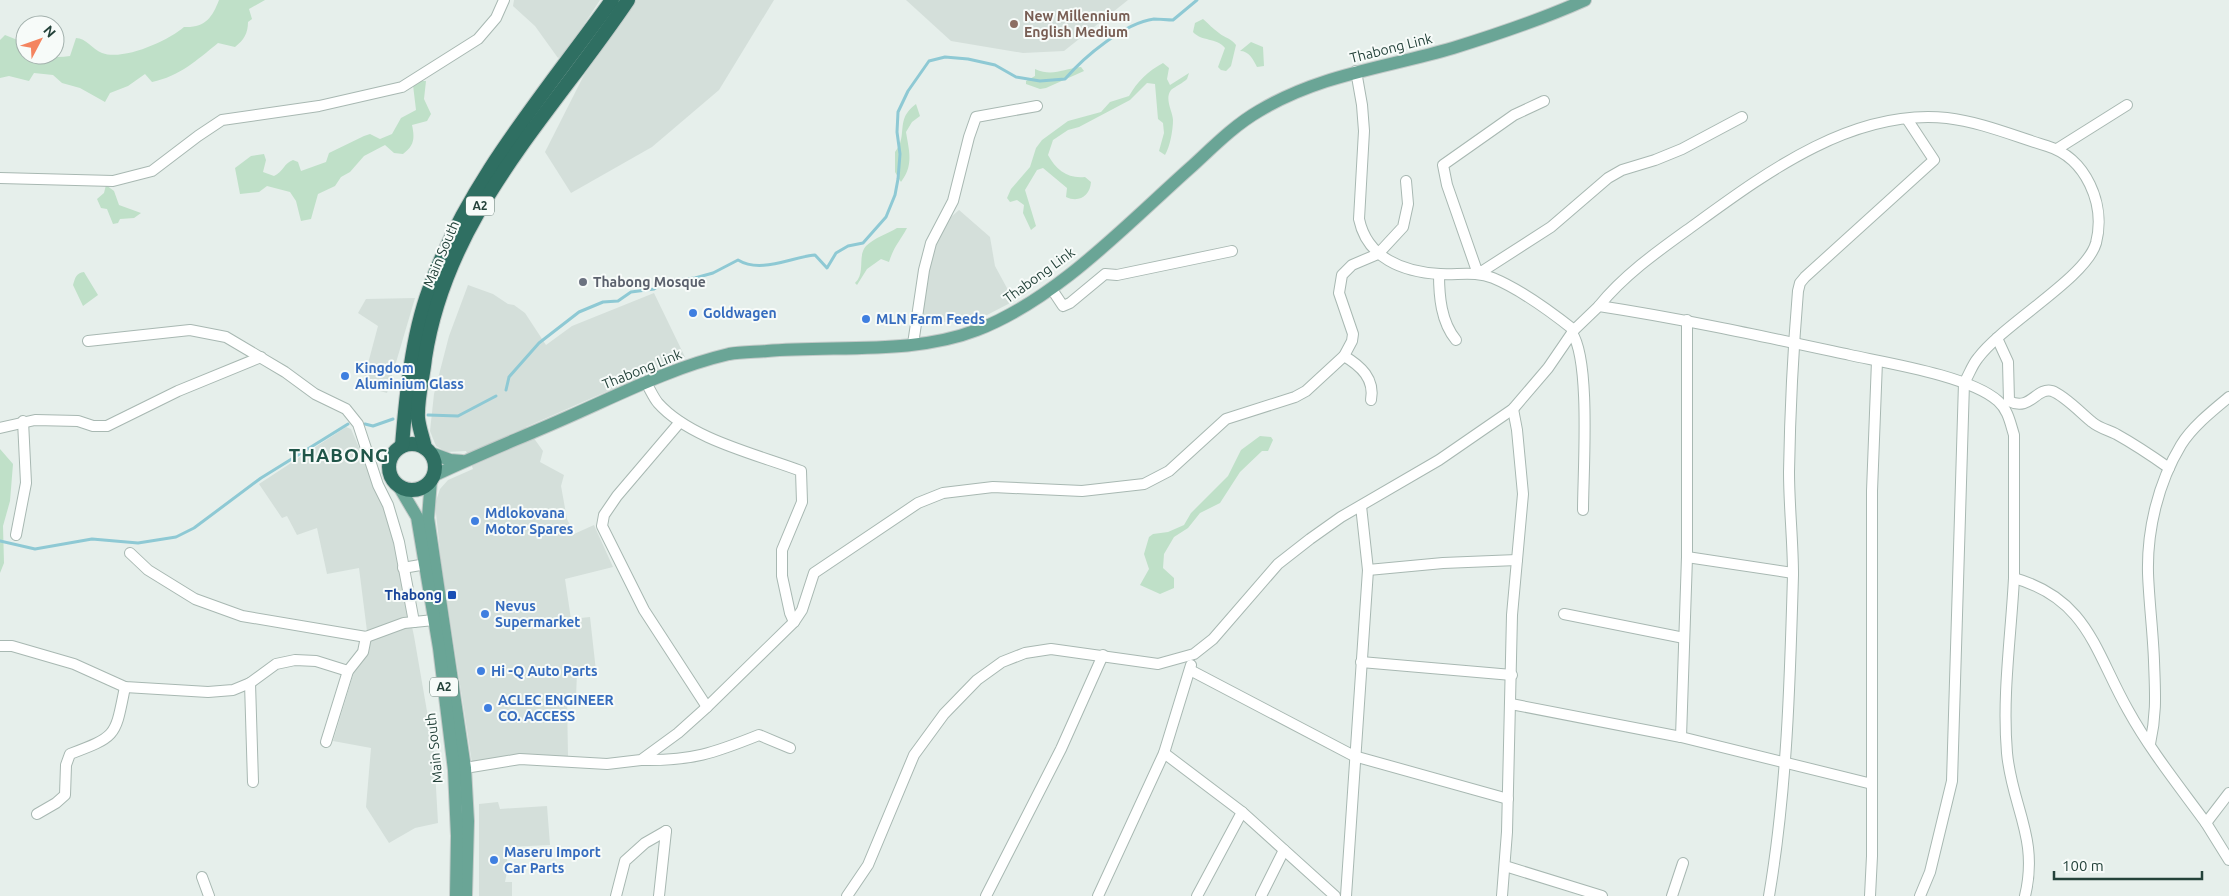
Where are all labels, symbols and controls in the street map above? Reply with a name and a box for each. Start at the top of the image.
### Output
place label: New Millennium English Medium [1024,8,1130,40]
north arrow [15,15,65,65]
marker: New Millennium English Medium [1008,18,1020,30]
text: N [40,22,59,41]
street label: Thabong Link [1348,30,1434,66]
road number: A2 [466,197,494,216]
street label: Main South [420,218,462,290]
street label: Thabong Link [1000,244,1078,306]
place label: Thabong Mosque [593,274,706,290]
marker: Thabong Mosque [577,276,589,288]
place label: Goldwagen [703,305,777,321]
marker: Goldwagen [687,307,699,319]
place label: MLN Farm Feeds [876,311,985,327]
marker: MLN Farm Feeds [860,313,872,325]
street label: Thabong Link [600,346,684,392]
place label: Kingdom Aluminium Glass [355,360,464,392]
marker: Kingdom Aluminium Glass [339,370,351,382]
district label: THABONG [289,444,389,466]
place label: Mdlokovana Motor Spares [485,505,574,537]
marker: Mdlokovana Motor Spares [469,515,481,527]
place label: Thabong [385,587,442,603]
marker: Thabong [446,589,458,601]
place label: Nevus Supermarket [495,598,580,630]
marker: Nevus Supermarket [479,608,491,620]
place label: Hi -Q Auto Parts [491,663,598,679]
marker: Hi -Q Auto Parts [475,665,487,677]
road number: A2 [430,678,458,696]
place label: ACLEC ENGINEER CO. ACCESS [498,692,614,724]
marker: ACLEC ENGINEER CO. ACCESS [482,702,494,714]
street label: Main South [422,712,446,784]
place label: Maseru Import Car Parts [504,844,601,876]
scale bar [2054,848,2202,880]
marker: Maseru Import Car Parts [488,854,500,866]
text: 100 m [2062,857,2104,874]

